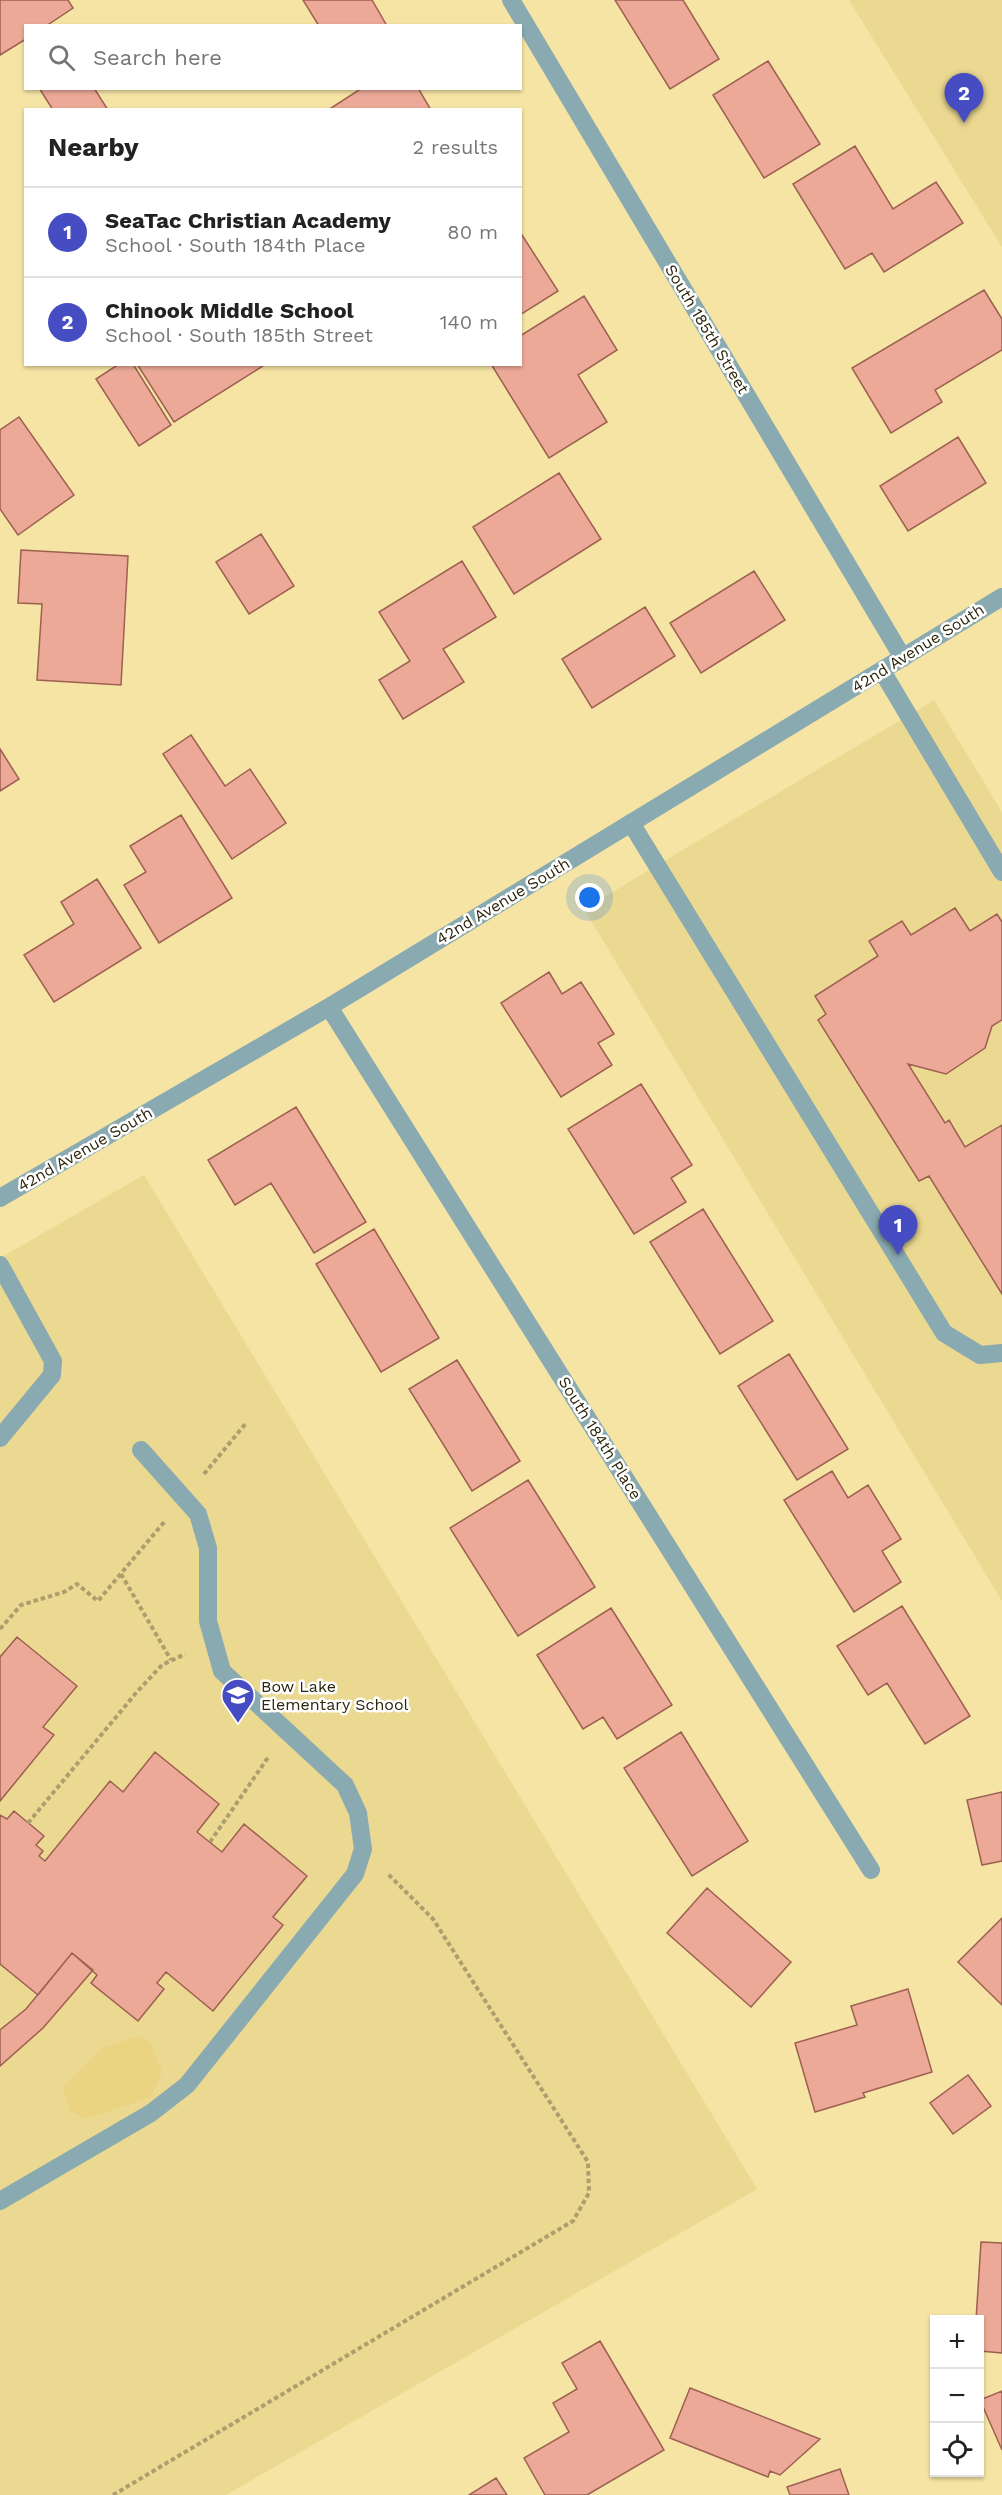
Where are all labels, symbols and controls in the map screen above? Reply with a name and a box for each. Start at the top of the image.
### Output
search box [24,24,522,90]
icon: search [45,41,78,74]
text: Search here [93,45,222,70]
pin: 2 [944,74,984,123]
text: Nearby [48,132,139,162]
text: 2 results [413,135,498,159]
text: SeaTac Christian Academy [105,208,391,233]
text: 1 [63,220,72,244]
text: 80 m [447,220,498,244]
text: School · South 184th Place [105,233,366,257]
street label: South 185th Street [661,261,753,397]
text: Chinook Middle School [105,298,354,323]
text: 2 [62,310,73,334]
text: 140 m [440,310,498,334]
text: School · South 185th Street [105,323,373,347]
street label: 42nd Avenue South [848,600,988,696]
street label: 42nd Avenue South [433,854,573,948]
your location [575,883,604,912]
street label: 42nd Avenue South [14,1103,156,1195]
pin: 1 [878,1206,918,1255]
street label: South 184th Place [555,1373,645,1503]
school or university icon: Bow Lake Elementary School [220,1677,256,1724]
place label: Bow Lake Elementary School [261,1677,409,1714]
map controls [930,2315,984,2477]
button: + [930,2315,984,2369]
button: − [930,2369,984,2423]
button: locate [930,2423,984,2477]

